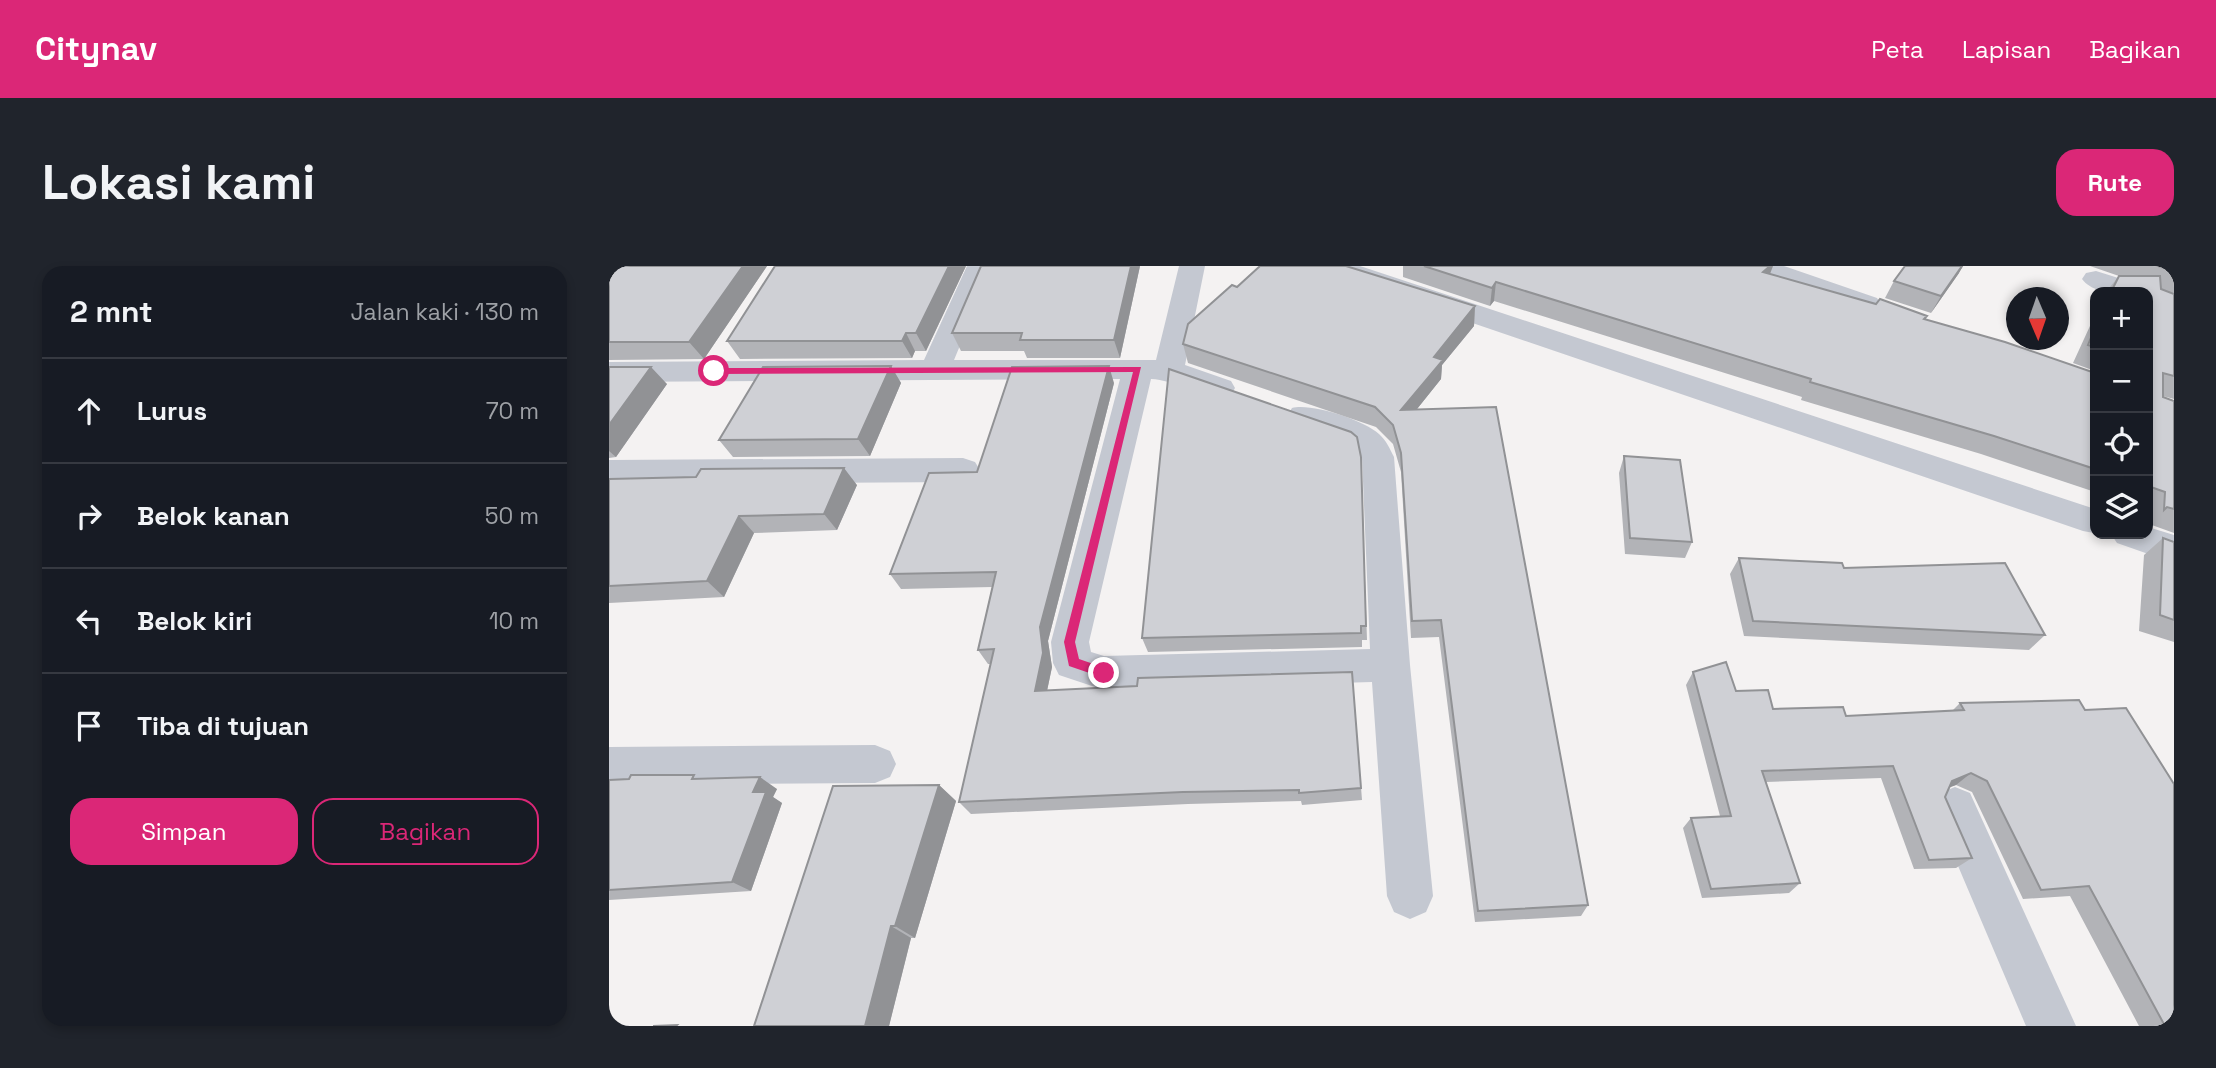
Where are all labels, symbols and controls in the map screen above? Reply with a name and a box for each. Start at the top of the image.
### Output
text: Citynav [35,28,157,70]
text: Peta [1871,34,1924,65]
text: Lapisan [1962,34,2051,65]
text: Bagikan [2089,34,2181,65]
button: Rute [2056,149,2174,216]
text: Lokasi kami [42,151,315,213]
north arrow [2006,287,2069,350]
map controls [2090,287,2153,539]
button: + [2090,287,2153,350]
text: 2 mnt [70,292,153,331]
text: Jalan kaki · 130 m [350,297,539,327]
button: − [2090,350,2153,413]
route start [698,355,729,386]
icon: ahead [70,392,108,430]
text: Lurus [137,394,207,428]
text: 70 m [486,396,539,426]
button: locate [2090,413,2153,476]
button: layers [2090,476,2153,539]
icon: right [70,497,108,535]
text: Belok kanan [137,499,290,533]
text: 50 m [485,501,539,531]
icon: left [70,602,108,640]
text: Belok kiri [137,604,252,638]
text: 10 m [489,606,539,636]
route end [1088,657,1119,688]
icon: arrive [70,707,108,745]
text: Tiba di tujuan [137,709,309,743]
button: Simpan [70,798,298,865]
button: Bagikan [312,798,539,865]

